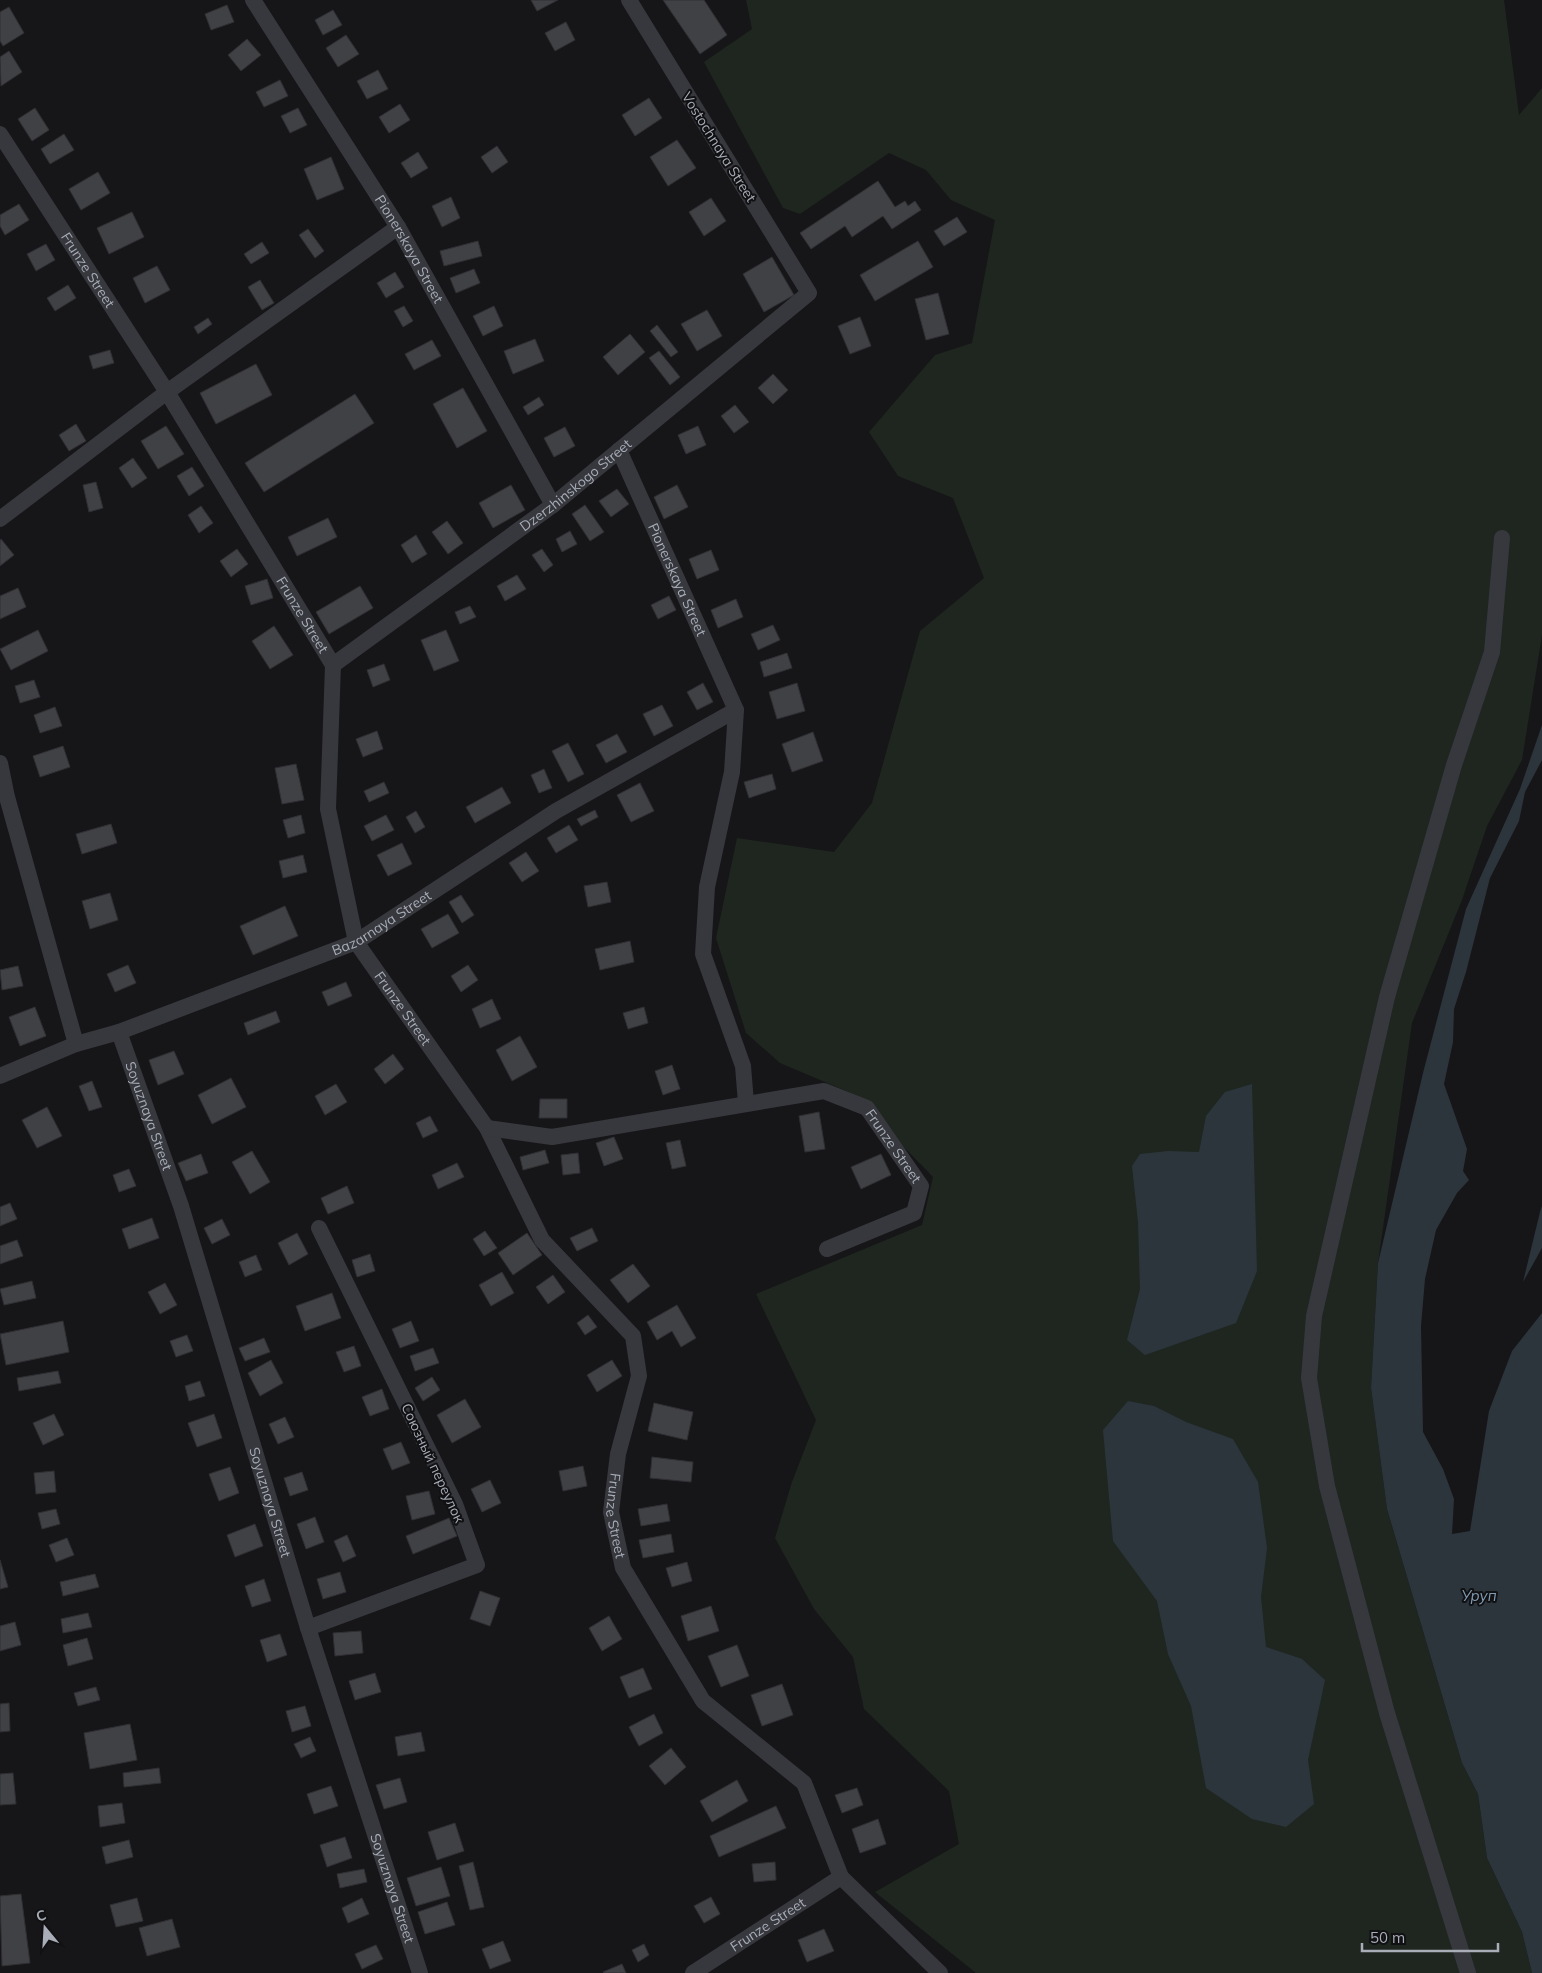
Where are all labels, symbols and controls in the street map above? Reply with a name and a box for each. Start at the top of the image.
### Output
street label: Vostochnaya Street [678,89,760,205]
street label: Pionerskaya Street [371,192,448,306]
street label: Frunze Street [57,229,119,311]
street label: Dzerzhinskogo Street [516,435,635,535]
street label: Pionerskaya Street [644,520,711,639]
street label: Frunze Street [272,573,333,656]
street label: Bazarnaya Street [329,886,435,959]
street label: Frunze Street [371,968,435,1049]
street label: Soyuznaya Street [121,1059,177,1173]
street label: Frunze Street [861,1105,925,1187]
street label: Союзный переулок [397,1400,469,1526]
street label: Soyuznaya Street [245,1445,295,1559]
street label: Frunze Street [602,1472,630,1560]
water label: Уруп [1461,1586,1497,1605]
street label: Soyuznaya Street [366,1831,419,1945]
street label: Frunze Street [727,1893,809,1956]
north arrow [20,1903,70,1953]
text: С [34,1906,48,1926]
scale bar [1362,1920,1498,1952]
text: 50 m [1370,1928,1405,1947]

